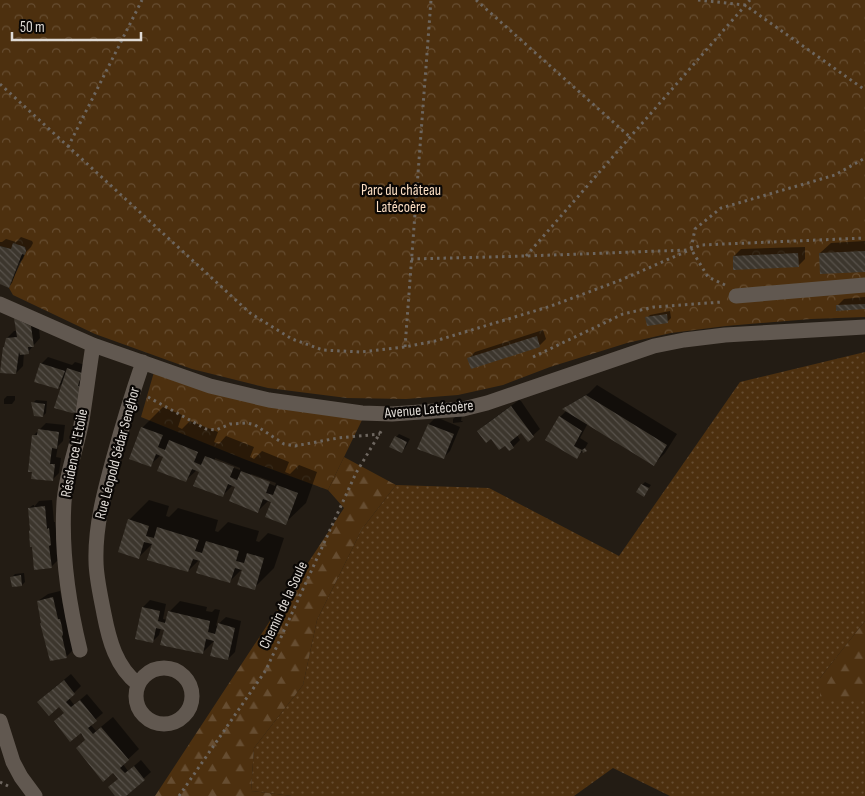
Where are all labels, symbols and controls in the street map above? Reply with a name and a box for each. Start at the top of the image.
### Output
scale bar [12,10,141,42]
text: 50 m [20,18,45,37]
park label: Parc du château Latécoère [361,181,441,217]
street label: Rue Léopold Sédar Senghor [91,384,144,521]
street label: Avenue Latécoère [383,396,474,423]
street label: Résidence L'Etoile [57,407,92,499]
street label: Chemin de la Soule [255,558,312,652]

